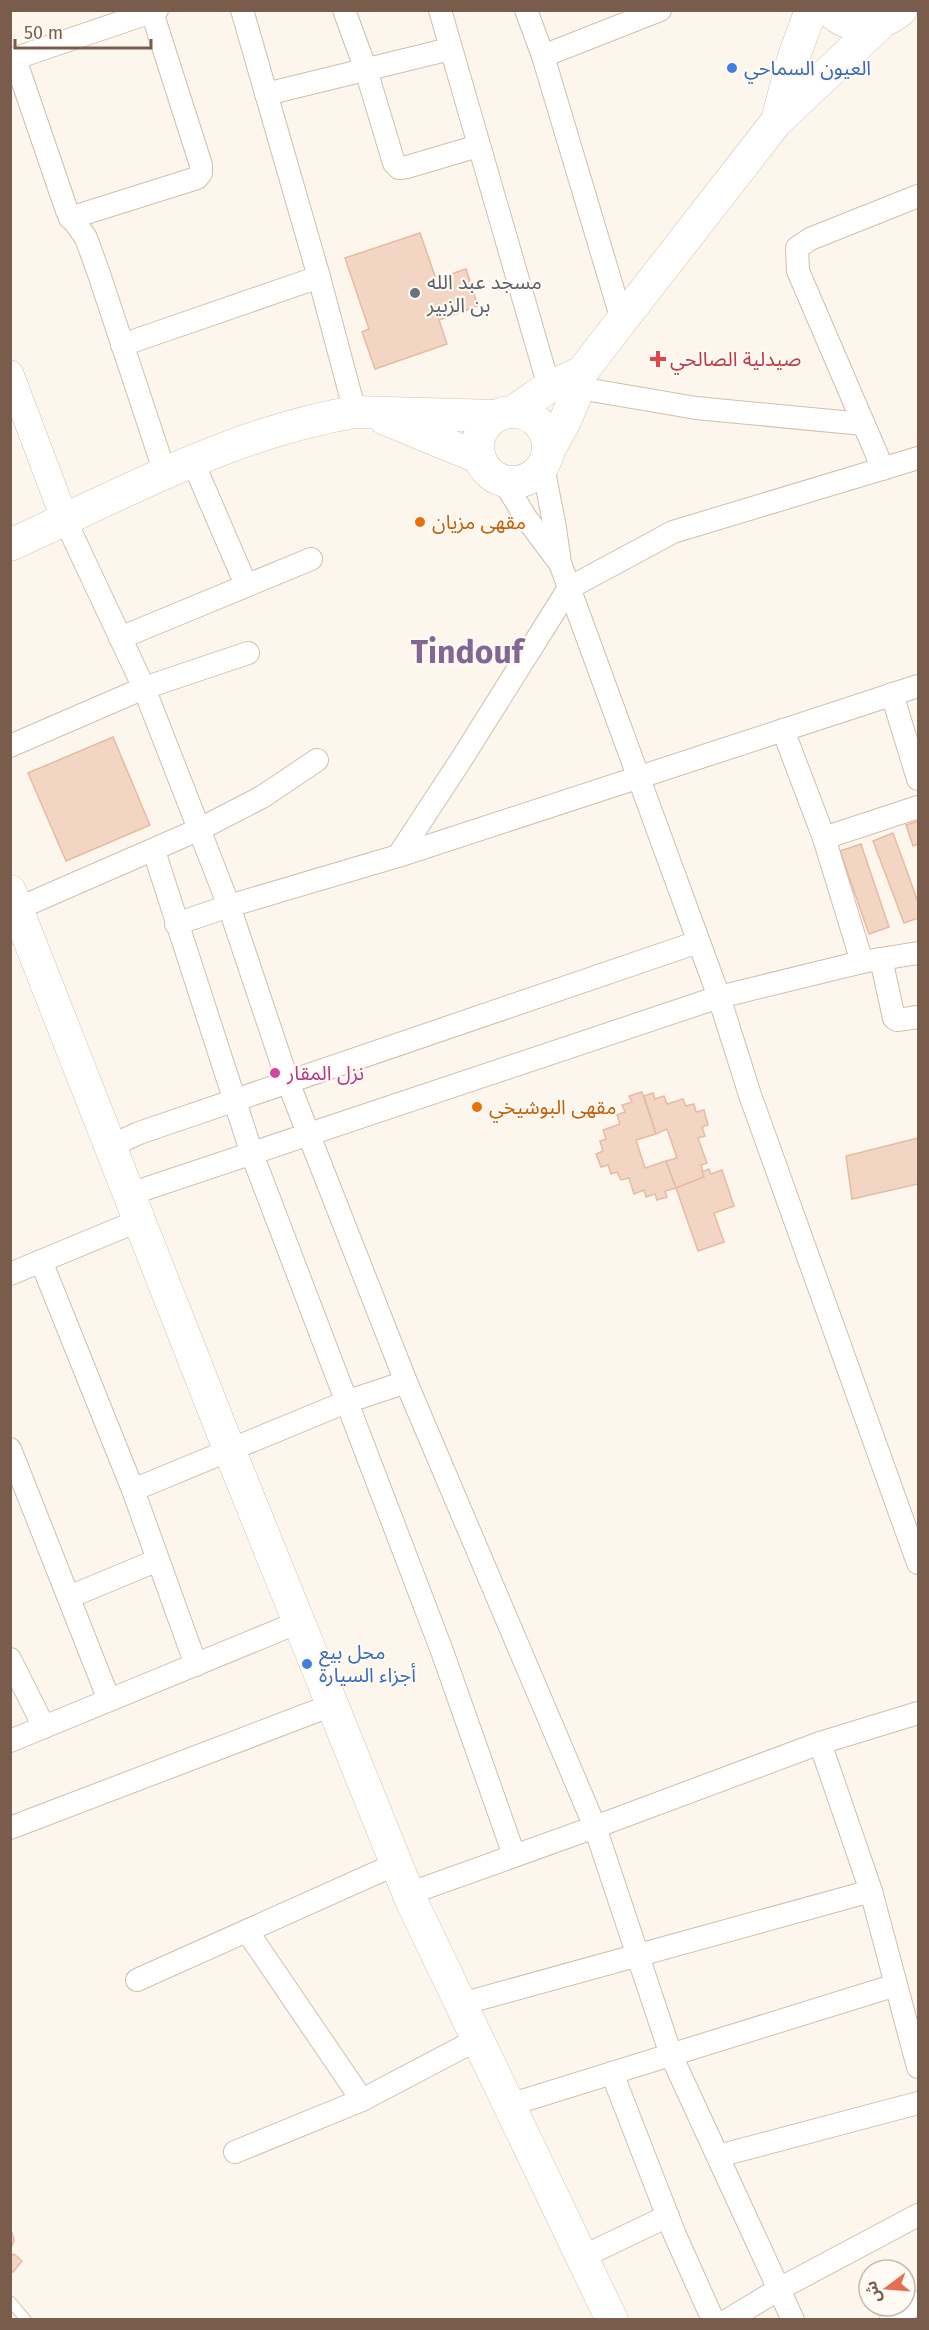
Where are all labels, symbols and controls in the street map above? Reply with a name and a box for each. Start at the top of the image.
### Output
scale bar [15,12,152,50]
text: 50 m [24,22,63,44]
place label: العيون السماحي [744,56,871,84]
marker: العيون السماحي [725,61,739,75]
place label: مسجد عبد الله بن الزبير [426,270,542,317]
marker: مسجد عبد الله بن الزبير [408,286,422,300]
place label: صيدلية الصالحي [670,347,801,375]
marker: صيدلية الصالحي [651,352,665,366]
place label: مقهى مزيان [432,510,526,534]
marker: مقهى مزيان [413,515,427,529]
district label: Tindouf [411,633,526,671]
place label: نزل المقار [286,1061,364,1085]
marker: نزل المقار [268,1066,282,1080]
place label: مقهى البوشيخي [489,1095,616,1123]
marker: مقهى البوشيخي [470,1100,484,1114]
place label: محل بيع أجزاء السيارة [319,1640,416,1687]
marker: محل بيع أجزاء السيارة [300,1657,314,1671]
north arrow [857,2258,917,2318]
text: ش [861,2279,885,2305]

